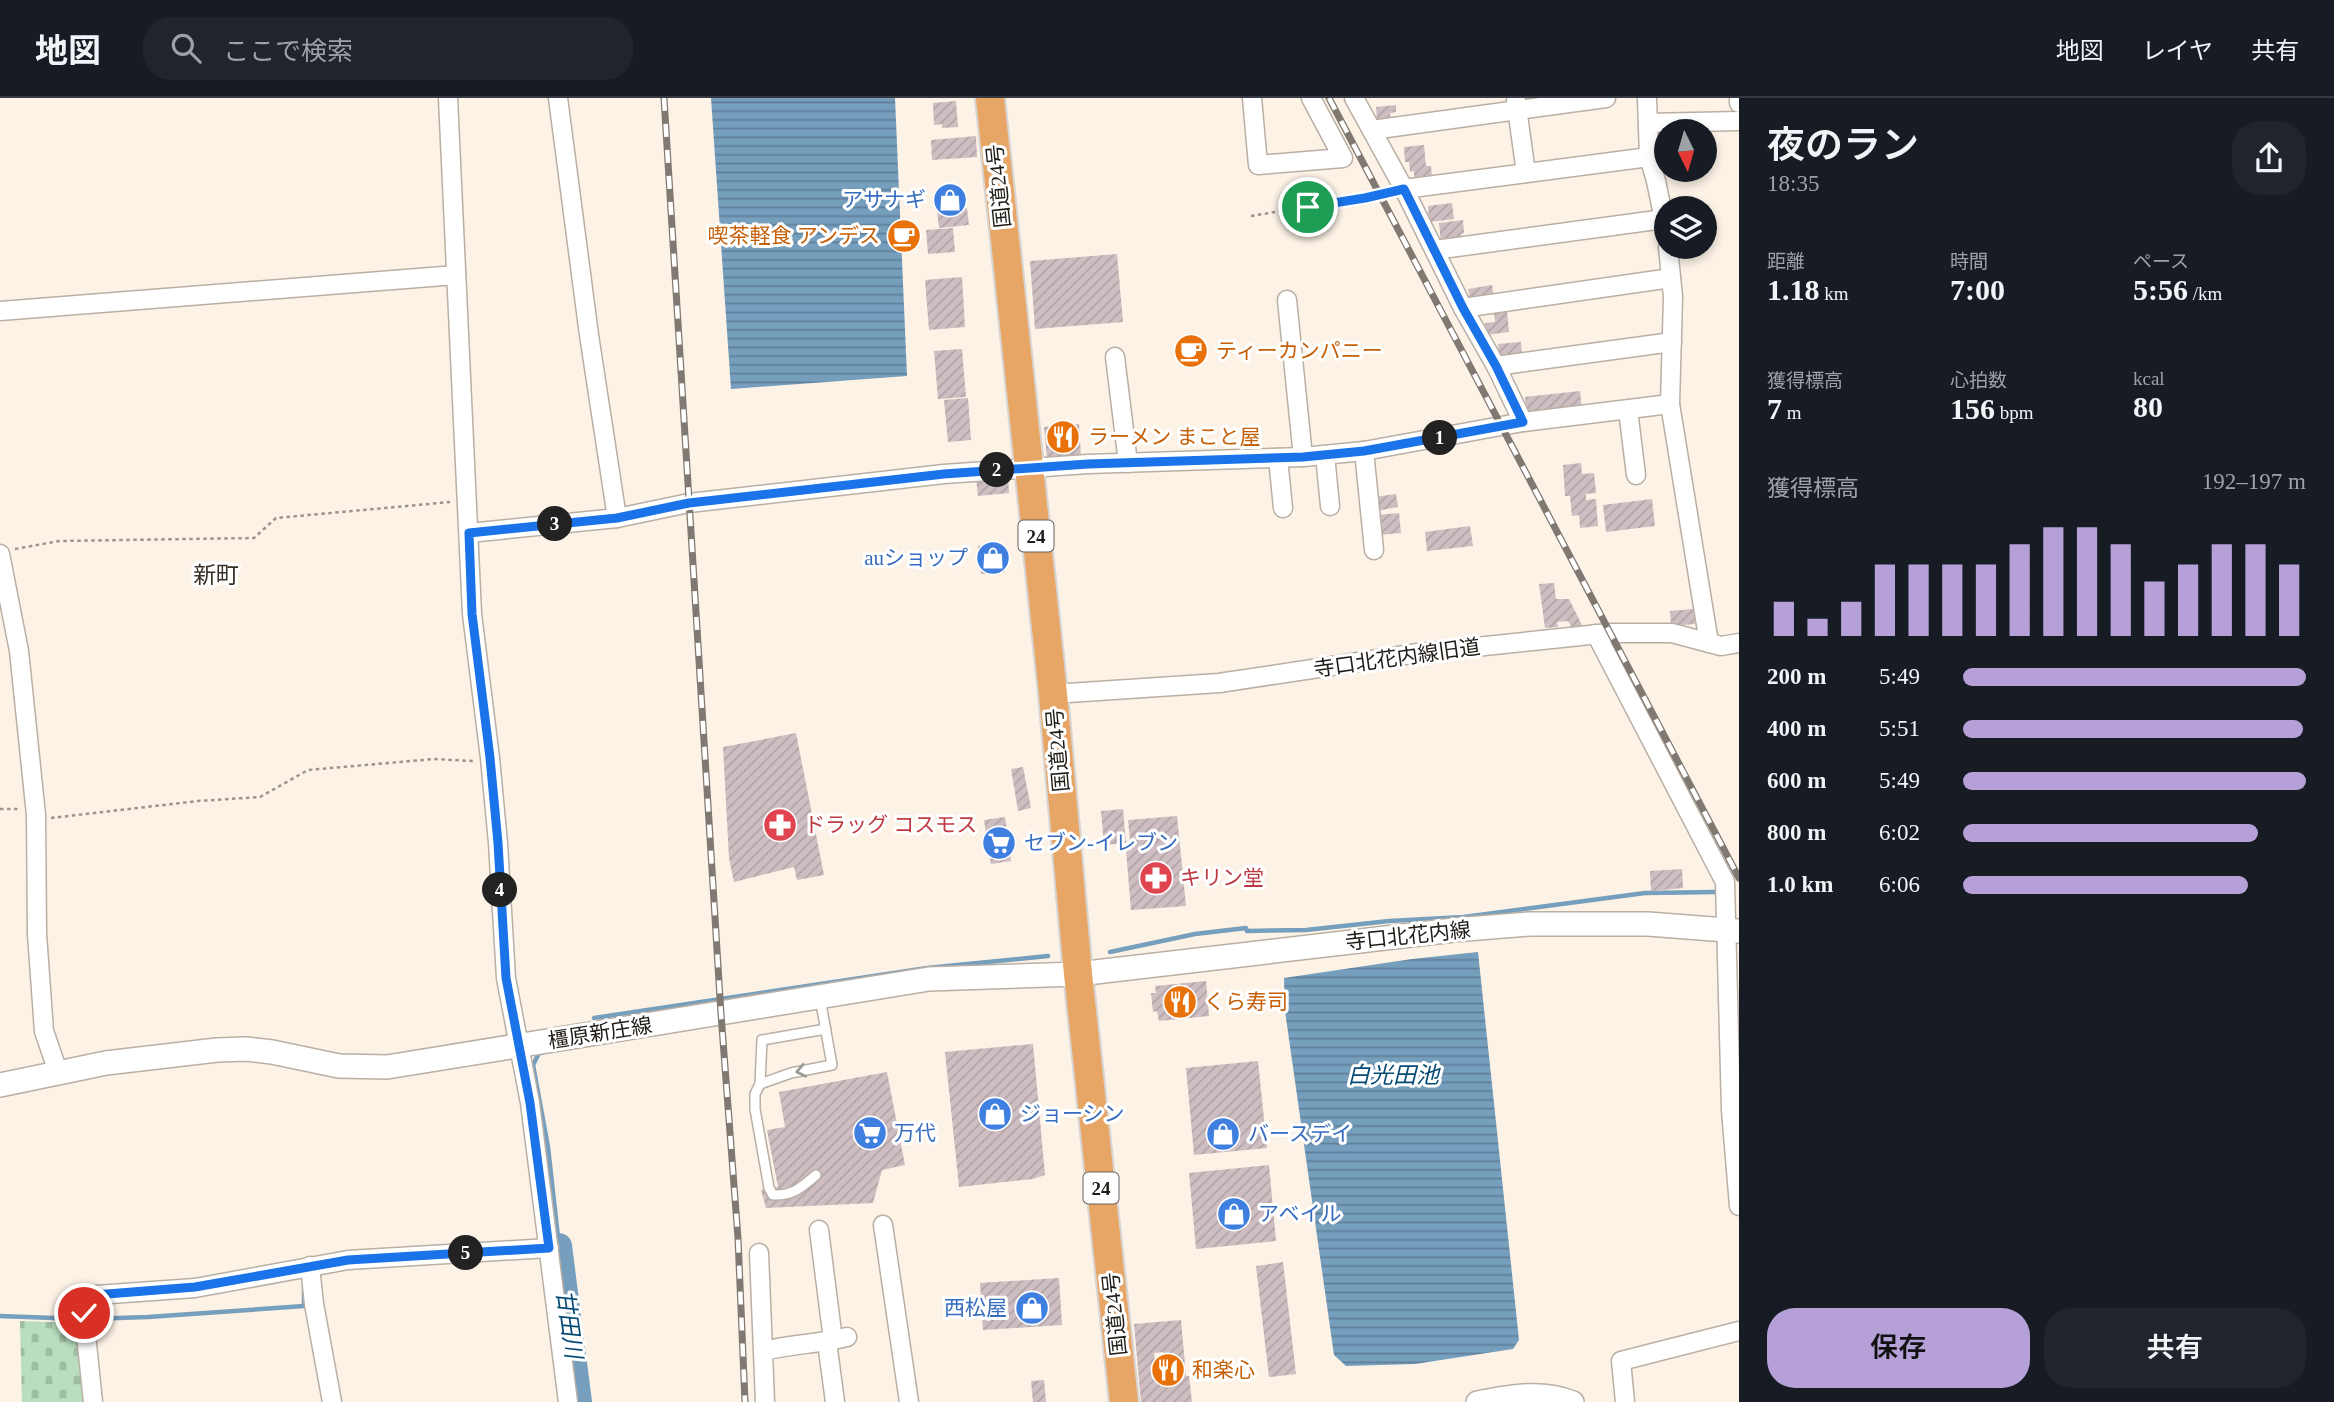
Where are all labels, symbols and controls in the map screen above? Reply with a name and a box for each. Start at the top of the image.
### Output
search box [143,17,633,80]
icon: search [167,29,205,67]
text: 地図 [35,33,101,69]
text: ここで検索 [223,37,353,66]
text: 地図 [2056,38,2104,64]
text: レイヤ [2142,38,2213,64]
text: 共有 [2251,38,2299,64]
north arrow [1654,119,1717,182]
map controls [1654,119,1717,259]
button: share [2232,121,2306,195]
text: 夜のラン [1767,124,1919,166]
street label: 国道24号 [983,143,1015,229]
text: 18:35 [1767,171,1819,196]
pin [1278,177,1338,237]
shop icon: アサナギ [931,181,969,219]
place label: アサナギ [842,188,926,212]
icon: arrive [1289,188,1327,226]
button: layers [1654,196,1717,259]
cafe icon: 喫茶軽食 アンデス [885,217,923,255]
place label: 喫茶軽食 アンデス [708,224,880,248]
text: 距離 [1767,251,1805,272]
text: 時間 [1950,251,1988,272]
text: ペース [2133,251,2189,272]
text: 1.18 [1767,273,1820,306]
text: 7:00 [1950,273,2005,306]
text: 5:56 [2133,273,2188,306]
text: km [1820,283,1849,304]
text: /km [2188,283,2222,304]
cafe icon: ティーカンパニー [1172,332,1210,370]
place label: ティーカンパニー [1216,339,1383,363]
text: kcal [2133,368,2165,389]
text: 獲得標高 [1767,370,1843,391]
text: 心拍数 [1950,370,2007,391]
text: 80 [2133,390,2163,423]
text: 7 [1767,392,1782,425]
text: 156 [1950,392,1995,425]
text: m [1782,402,1802,423]
text: bpm [1995,402,2034,423]
restaurant icon: ラーメン まこと屋 [1044,418,1082,456]
pin: 1 [1422,420,1458,456]
place label: ラーメン まこと屋 [1088,425,1260,449]
text: 1 [1435,427,1444,448]
pin: 2 [979,452,1014,488]
text: 2 [992,459,1001,480]
text: 192–197 m [2202,469,2306,494]
text: 獲得標高 [1767,476,1859,501]
pin: 3 [538,506,572,542]
text: 3 [550,513,559,534]
road number: 24 [1018,520,1054,551]
shop icon: auショップ [974,539,1012,577]
place label: auショップ [864,546,968,570]
district label: 新町 [193,563,239,588]
street label: 寺口北花内線旧道 [1312,634,1482,682]
text: 200 m [1767,664,1826,689]
text: 5:49 [1879,664,1920,689]
street label: 国道24号 [1042,707,1074,793]
text: 400 m [1767,716,1826,741]
text: 5:51 [1879,716,1920,741]
text: 600 m [1767,768,1826,793]
text: 5:49 [1879,768,1920,793]
pharmacy icon: ドラッグ コスモス [761,806,799,844]
place label: ドラッグ コスモス [804,813,977,837]
text: 800 m [1767,820,1826,845]
text: 6:02 [1879,820,1920,845]
supermarket icon: セブン-イレブン [980,824,1018,862]
place label: セブン-イレブン [1024,831,1178,855]
pharmacy icon: キリン堂 [1137,859,1175,897]
place label: キリン堂 [1180,866,1264,890]
pin: 4 [482,872,518,908]
text: 1.0 km [1767,872,1833,897]
text: 6:06 [1879,872,1920,897]
text: 4 [495,879,504,900]
street label: 寺口北花内線 [1344,917,1472,955]
restaurant icon: くら寿司 [1161,983,1199,1021]
place label: くら寿司 [1204,990,1288,1014]
street label: 橿原新庄線 [546,1013,654,1053]
one-way arrow [795,1063,807,1077]
water label: 白光田池 [1347,1063,1441,1088]
shop icon: ジョーシン [976,1095,1014,1133]
place label: ジョーシン [1020,1102,1125,1126]
supermarket icon: 万代 [851,1114,889,1152]
shop icon: バースデイ [1204,1115,1242,1153]
place label: 万代 [894,1121,936,1145]
place label: バースデイ [1248,1122,1352,1146]
road number: 24 [1084,1172,1118,1204]
shop icon: アベイル [1215,1195,1253,1233]
place label: アベイル [1258,1202,1342,1226]
pin: 5 [448,1236,484,1270]
text: 5 [461,1242,470,1263]
street label: 国道24号 [1099,1271,1131,1357]
pin [54,1283,114,1343]
water label: 甘田川 [552,1288,587,1363]
shop icon: 西松屋 [1013,1289,1051,1327]
icon: check [65,1294,103,1332]
place label: 西松屋 [944,1296,1007,1320]
button: 保存 [1767,1308,2030,1388]
button: 共有 [2044,1308,2306,1388]
restaurant icon: 和楽心 [1149,1351,1187,1389]
place label: 和楽心 [1192,1358,1255,1382]

